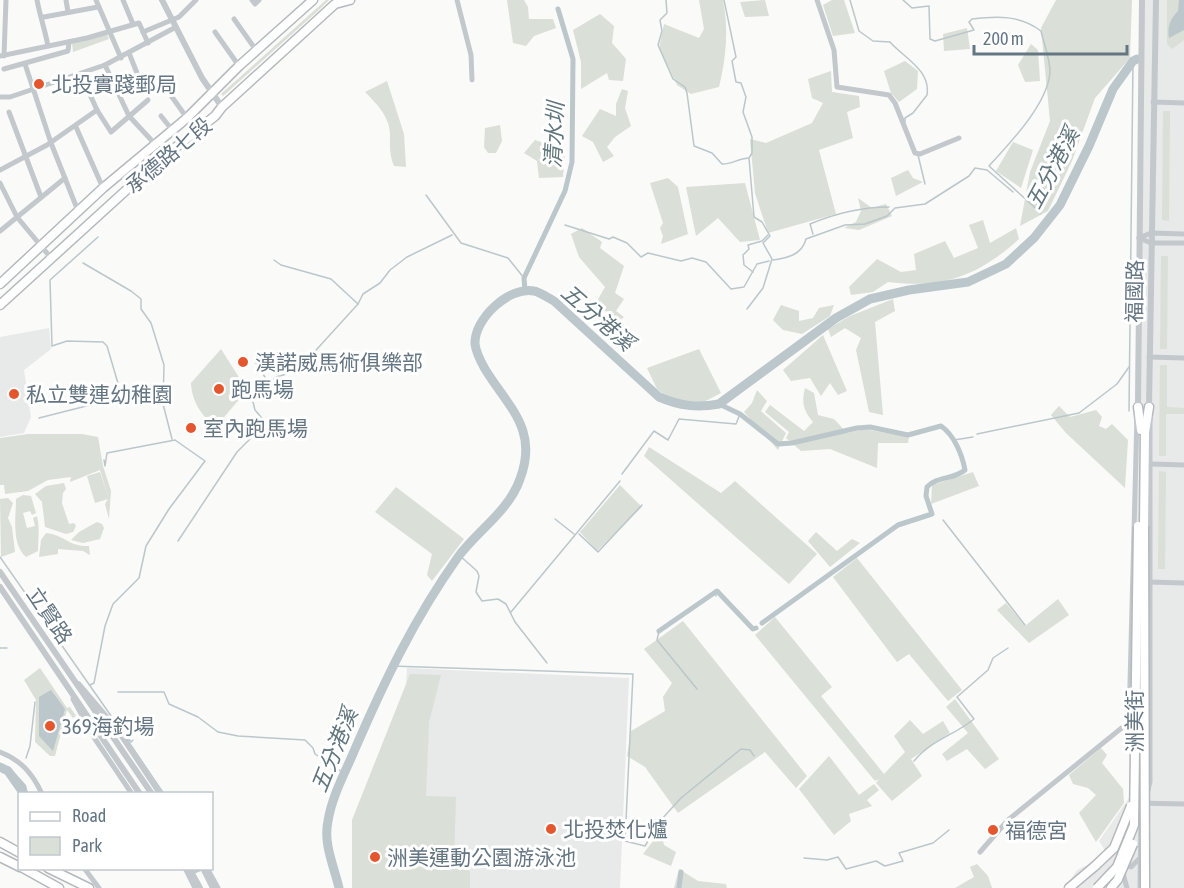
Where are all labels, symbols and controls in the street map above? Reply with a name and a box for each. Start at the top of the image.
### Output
scale bar [974,18,1127,56]
text: 200 m [983,28,1024,49]
place label: 北投實踐郵局 [51,72,177,96]
marker: 北投實踐郵局 [32,77,46,91]
water label: 清水圳 [539,98,569,169]
street label: 承德路七段 [120,112,216,198]
water label: 五分港溪 [1020,120,1086,213]
street label: 福國路 [1121,259,1147,323]
water label: 五分港溪 [556,278,642,358]
place label: 漢諾威馬術俱樂部 [255,350,423,374]
marker: 漢諾威馬術俱樂部 [236,355,250,369]
place label: 跑馬場 [231,377,294,401]
place label: 私立雙連幼稚園 [26,382,173,406]
marker: 跑馬場 [212,382,226,396]
marker: 私立雙連幼稚園 [7,387,21,401]
place label: 室內跑馬場 [203,416,308,440]
marker: 室內跑馬場 [184,421,198,435]
street label: 立賢路 [22,582,78,648]
street label: 洲美街 [1122,690,1146,753]
water label: 五分港溪 [305,702,364,796]
place label: 369海釣場 [62,714,155,738]
marker: 369海釣場 [43,719,57,733]
legend [18,792,213,870]
text: Road [72,805,106,826]
place label: 北投焚化爐 [563,817,668,841]
place label: 福德宮 [1005,818,1068,842]
marker: 北投焚化爐 [544,822,558,836]
marker: 福德宮 [986,823,1000,837]
text: Park [72,835,102,856]
place label: 洲美運動公園游泳池 [387,845,576,869]
marker: 洲美運動公園游泳池 [368,850,382,864]

